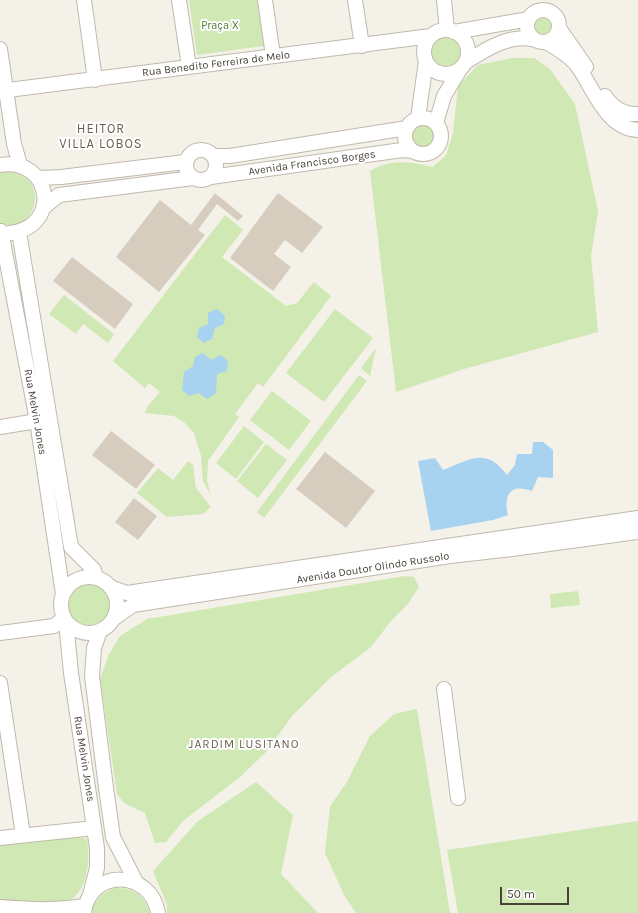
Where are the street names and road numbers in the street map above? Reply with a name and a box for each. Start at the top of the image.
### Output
street label: Rua Benedito Ferreira de Melo [141,48,291,80]
street label: Avenida Francisco Borges [248,148,376,178]
street label: Rua Melvin Jones [21,368,49,456]
street label: Avenida Doutor Olindo Russolo [296,549,450,587]
street label: Rua Melvin Jones [71,715,97,803]

